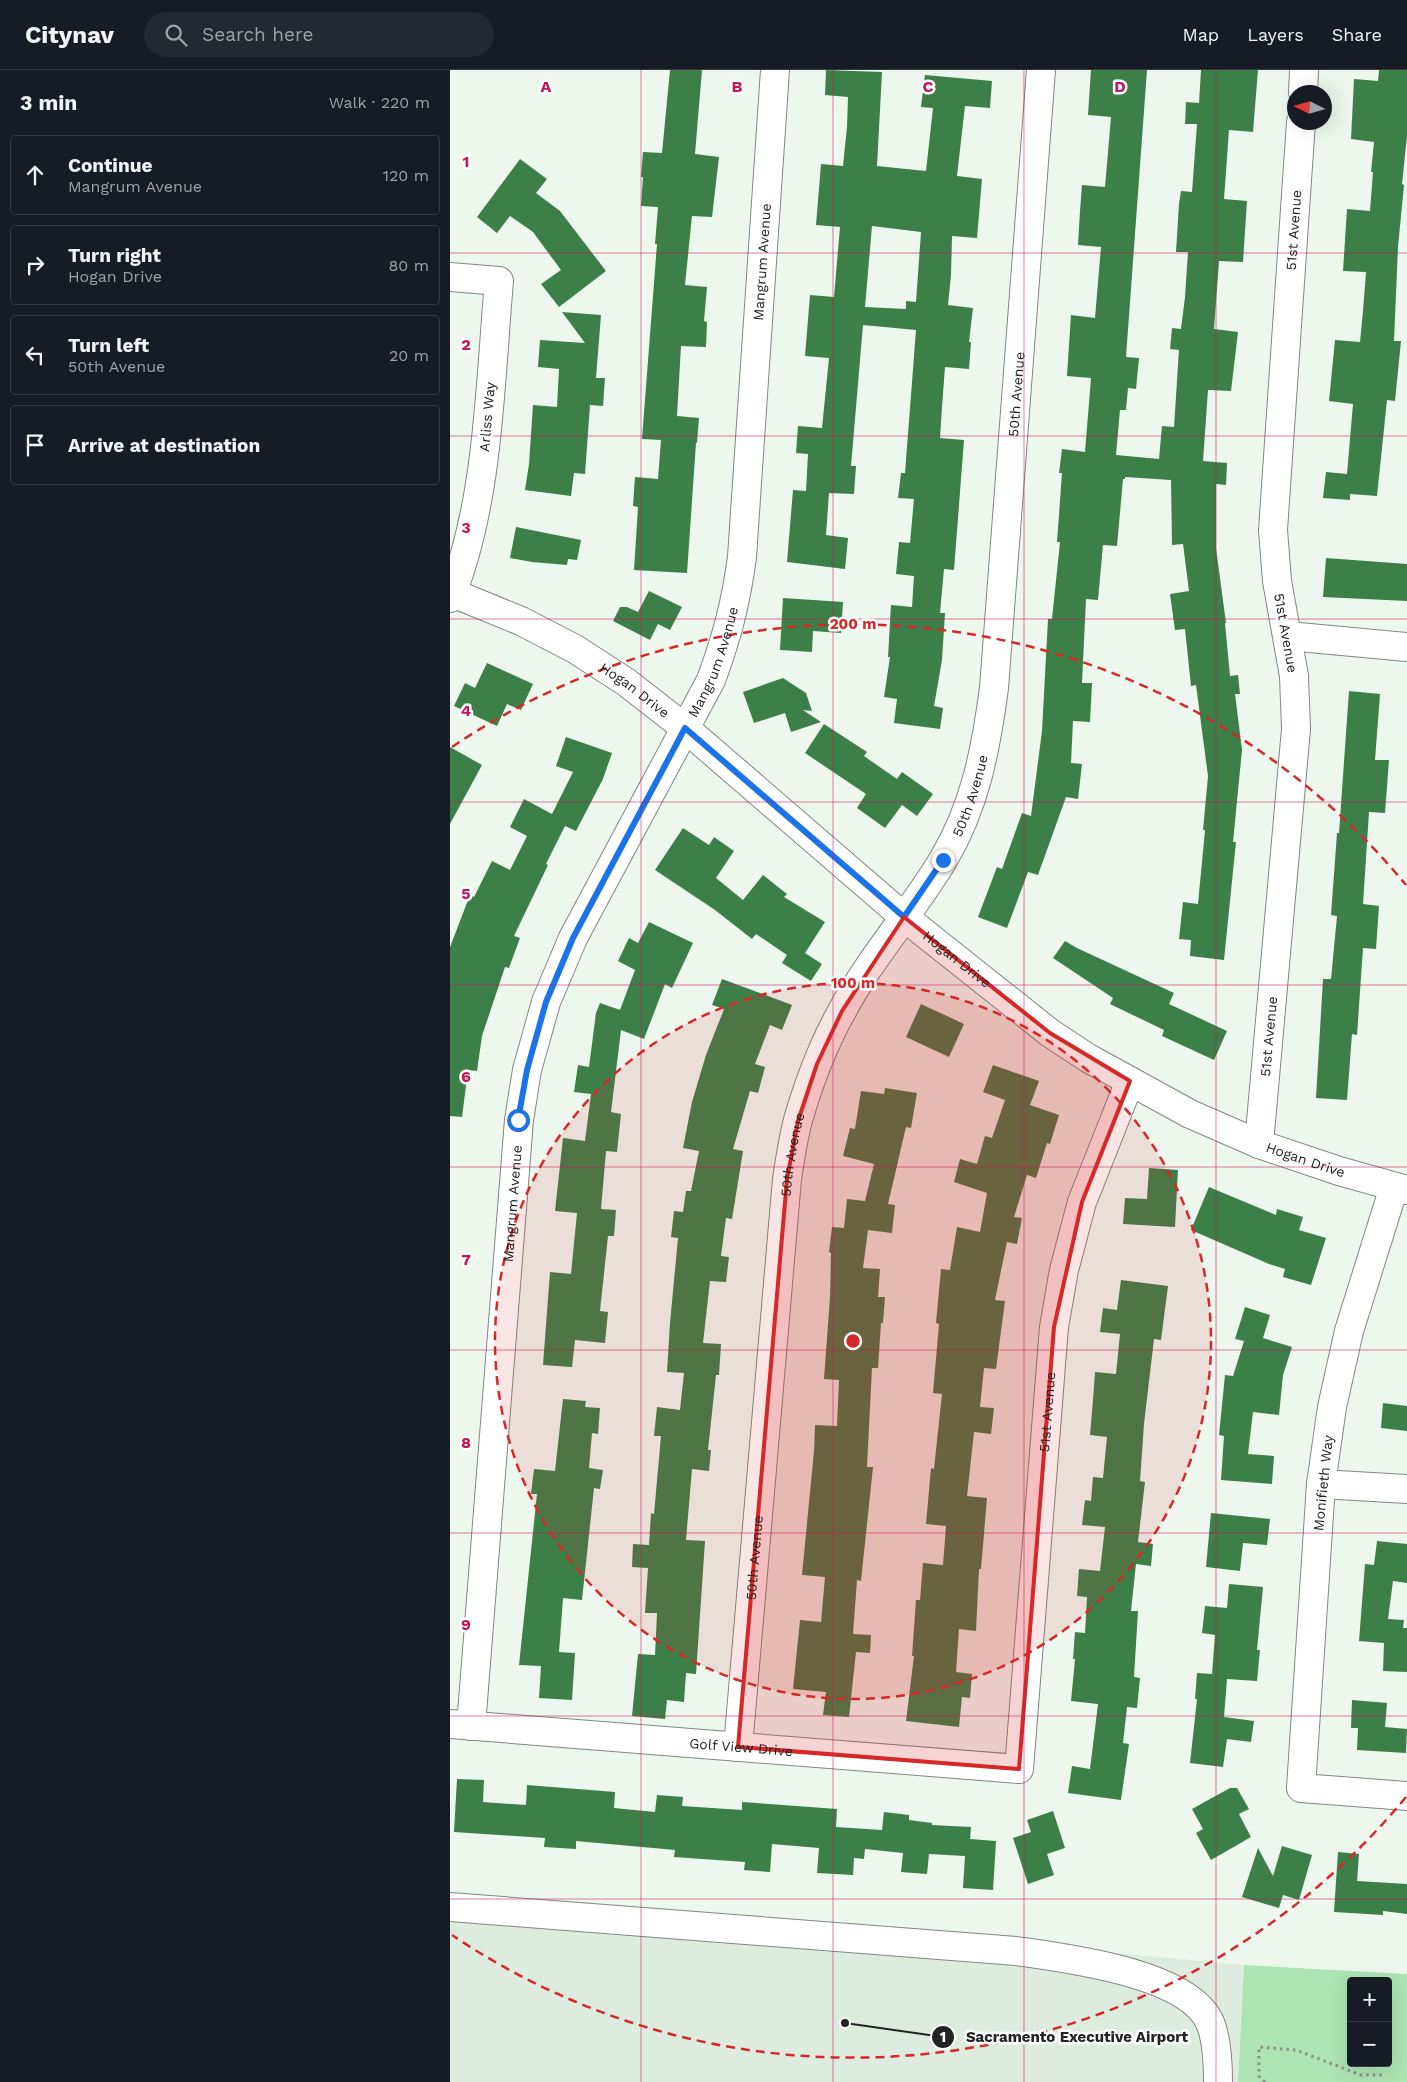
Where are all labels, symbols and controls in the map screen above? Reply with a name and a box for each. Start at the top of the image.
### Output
search box [144,12,494,57]
text: Citynav [25,21,114,49]
icon: search [162,21,190,49]
text: Search here [202,23,313,46]
text: Map [1182,24,1219,45]
text: Layers [1247,24,1304,45]
text: Share [1332,24,1382,45]
text: A [541,77,552,96]
text: B [732,77,743,96]
text: C [923,77,934,96]
text: D [1114,77,1126,96]
north arrow [1287,85,1332,130]
text: 3 min [20,90,77,115]
text: Walk · 220 m [329,93,430,112]
text: 1 [463,152,469,171]
text: Continue [68,154,152,177]
icon: ahead [21,161,49,189]
text: 120 m [383,166,429,185]
text: Mangrum Avenue [68,177,202,196]
street label: 51st Avenue [1283,189,1304,271]
street label: Mangrum Avenue [750,203,774,321]
text: Turn right [68,244,161,267]
icon: right [21,251,49,279]
text: 80 m [388,256,429,275]
text: Hogan Drive [68,267,162,286]
text: Turn left [68,334,149,357]
text: 2 [461,335,471,354]
icon: left [21,341,49,369]
text: 20 m [389,346,429,365]
street label: 50th Avenue [1005,351,1028,437]
text: 50th Avenue [68,357,165,376]
street label: Arliss Way [476,381,498,452]
icon: arrive [21,431,49,459]
text: Arrive at destination [68,434,260,457]
text: 3 [461,518,471,537]
street label: 51st Avenue [1271,592,1301,674]
street label: Mangrum Avenue [685,605,741,720]
text: 200 m [830,615,876,633]
street label: Hogan Drive [597,659,673,721]
text: 4 [461,701,471,720]
street label: 50th Avenue [949,753,991,839]
route end [932,849,955,872]
text: 5 [461,884,471,903]
street label: Hogan Drive [920,927,994,991]
text: 100 m [831,974,875,992]
street label: 51st Avenue [1257,996,1280,1077]
text: 6 [461,1067,471,1086]
route start [507,1109,530,1132]
street label: 50th Avenue [778,1111,808,1197]
street label: Hogan Drive [1264,1139,1347,1180]
street label: Mangrum Avenue [500,1144,525,1263]
text: 7 [461,1250,471,1269]
centre of rings [844,1332,862,1350]
street label: 51st Avenue [1036,1371,1058,1453]
text: 8 [461,1433,471,1452]
street label: Monifieth Way [1310,1433,1336,1532]
street label: 50th Avenue [743,1515,766,1601]
text: 9 [461,1615,471,1634]
street label: Golf View Drive [689,1735,793,1759]
map controls [1347,1977,1392,2067]
button: + [1347,1977,1392,2022]
callout: Sacramento Executive Airport [931,2022,1198,2052]
button: − [1347,2022,1392,2067]
text: 1 [940,2028,946,2046]
text: Sacramento Executive Airport [966,2028,1188,2046]

